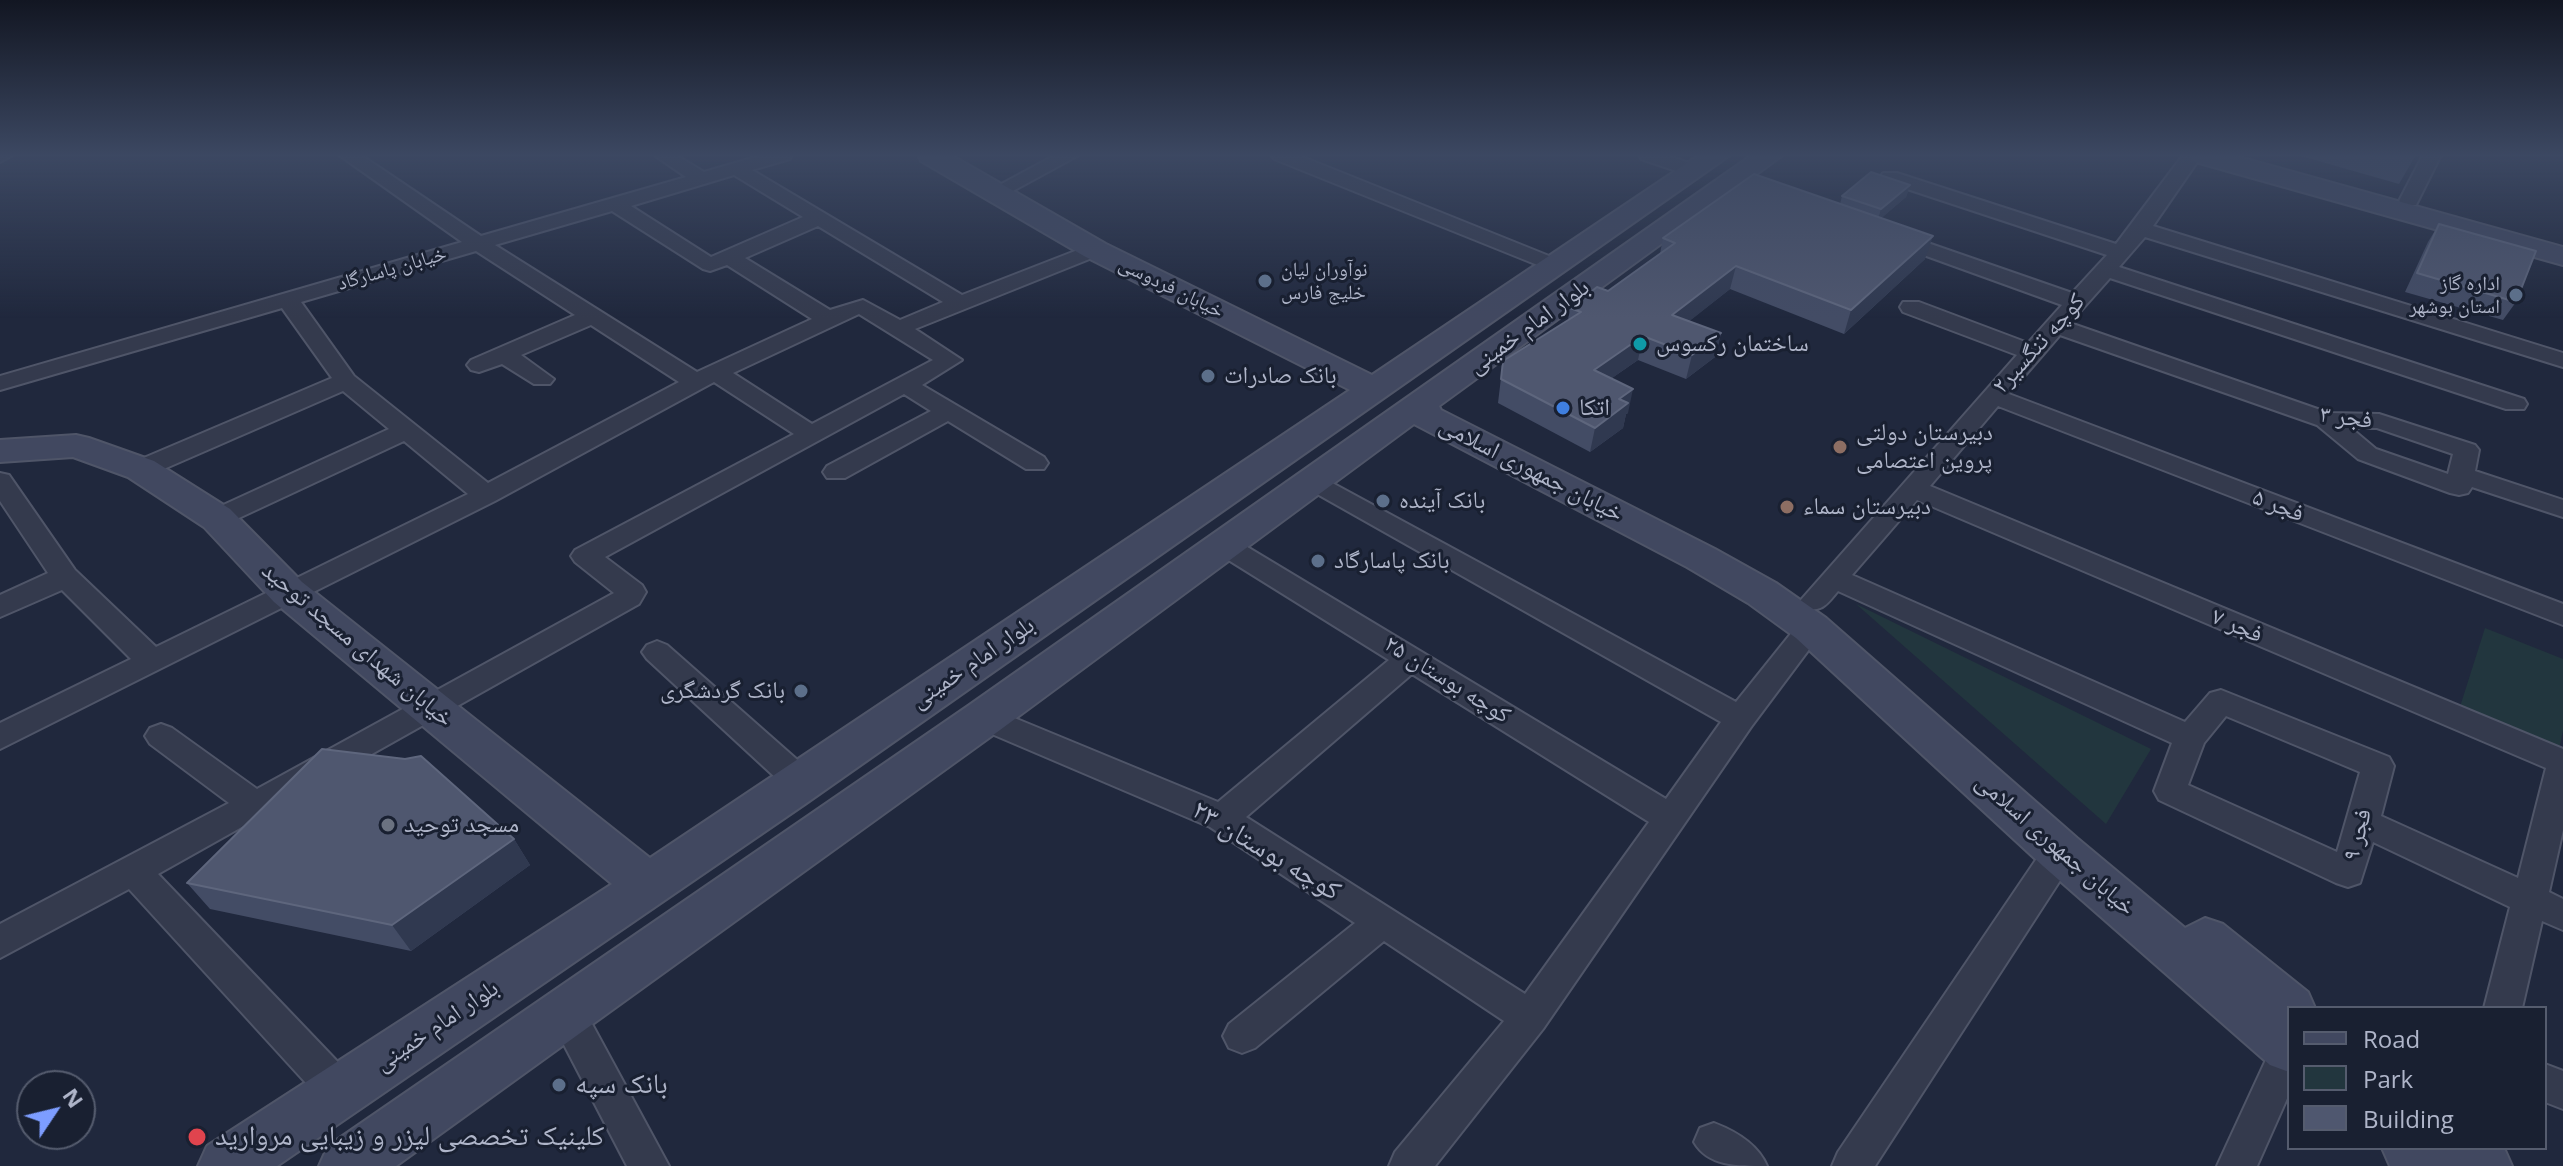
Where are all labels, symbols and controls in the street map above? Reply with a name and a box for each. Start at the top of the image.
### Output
street label: خیابان پاسارگاد [335,242,449,296]
street label: خیابان فردوسی [1115,252,1227,324]
place label: نوآوران لیان خلیج فارس [1281,258,1368,305]
marker: نوآوران لیان خلیج فارس [1256,272,1274,290]
place label: اداره گاز استان بوشهر [2409,272,2500,319]
street label: بلوار امام خمینی [1463,273,1595,381]
marker: اداره گاز استان بوشهر [2507,286,2525,304]
street label: کوچه تنگسیر۲ [1987,288,2091,400]
place label: ساختمان رکسوس [1656,330,1809,358]
marker: ساختمان رکسوس [1631,335,1649,353]
place label: بانک صادرات [1224,362,1337,390]
marker: بانک صادرات [1199,367,1217,385]
place label: اتکا [1579,394,1610,422]
marker: اتکا [1554,399,1572,417]
street label: فجر ۳ [2318,400,2374,436]
street label: خیابان جمهوری اسلامی [1434,411,1628,529]
place label: دبیرستان دولتی پروین اعتصامی [1856,419,1993,475]
marker: دبیرستان دولتی پروین اعتصامی [1831,438,1849,456]
street label: فجر ۵ [2248,483,2308,529]
place label: بانک آینده [1399,487,1485,515]
marker: بانک آینده [1374,492,1392,510]
place label: دبیرستان سماء [1803,493,1931,521]
marker: دبیرستان سماء [1778,498,1796,516]
place label: بانک پاسارگاد [1334,547,1450,575]
marker: بانک پاسارگاد [1309,552,1327,570]
street label: خیابان شهدای مسجد توحید [255,556,459,734]
street label: فجر ۷ [2207,602,2267,650]
street label: بلوار امام خمینی [906,611,1040,715]
street label: کوچه بوستان ۲۵ [1378,630,1516,730]
place label: بانک گردشگری [660,677,785,705]
marker: بانک گردشگری [792,682,810,700]
street label: خیابان جمهوری اسلامی [1969,768,2141,922]
street label: کوچه بوستان ۲۳ [1185,793,1347,909]
street label: فجر ۹ [2337,806,2379,864]
place label: مسجد توحید [404,811,519,839]
marker: مسجد توحید [379,816,397,834]
street label: بلوار امام خمینی [370,974,504,1078]
legend [2287,1006,2547,1150]
text: Road [2363,1022,2420,1055]
text: Park [2363,1062,2413,1095]
place label: بانک سپه [575,1068,668,1102]
north arrow [16,1070,96,1150]
marker: بانک سپه [550,1076,568,1094]
text: N [57,1081,91,1113]
text: Building [2363,1102,2454,1135]
place label: کلینیک تخصصی لیزر و زیبایی مروارید [215,1120,604,1154]
marker: کلینیک تخصصی لیزر و زیبایی مروارید [186,1126,208,1148]

